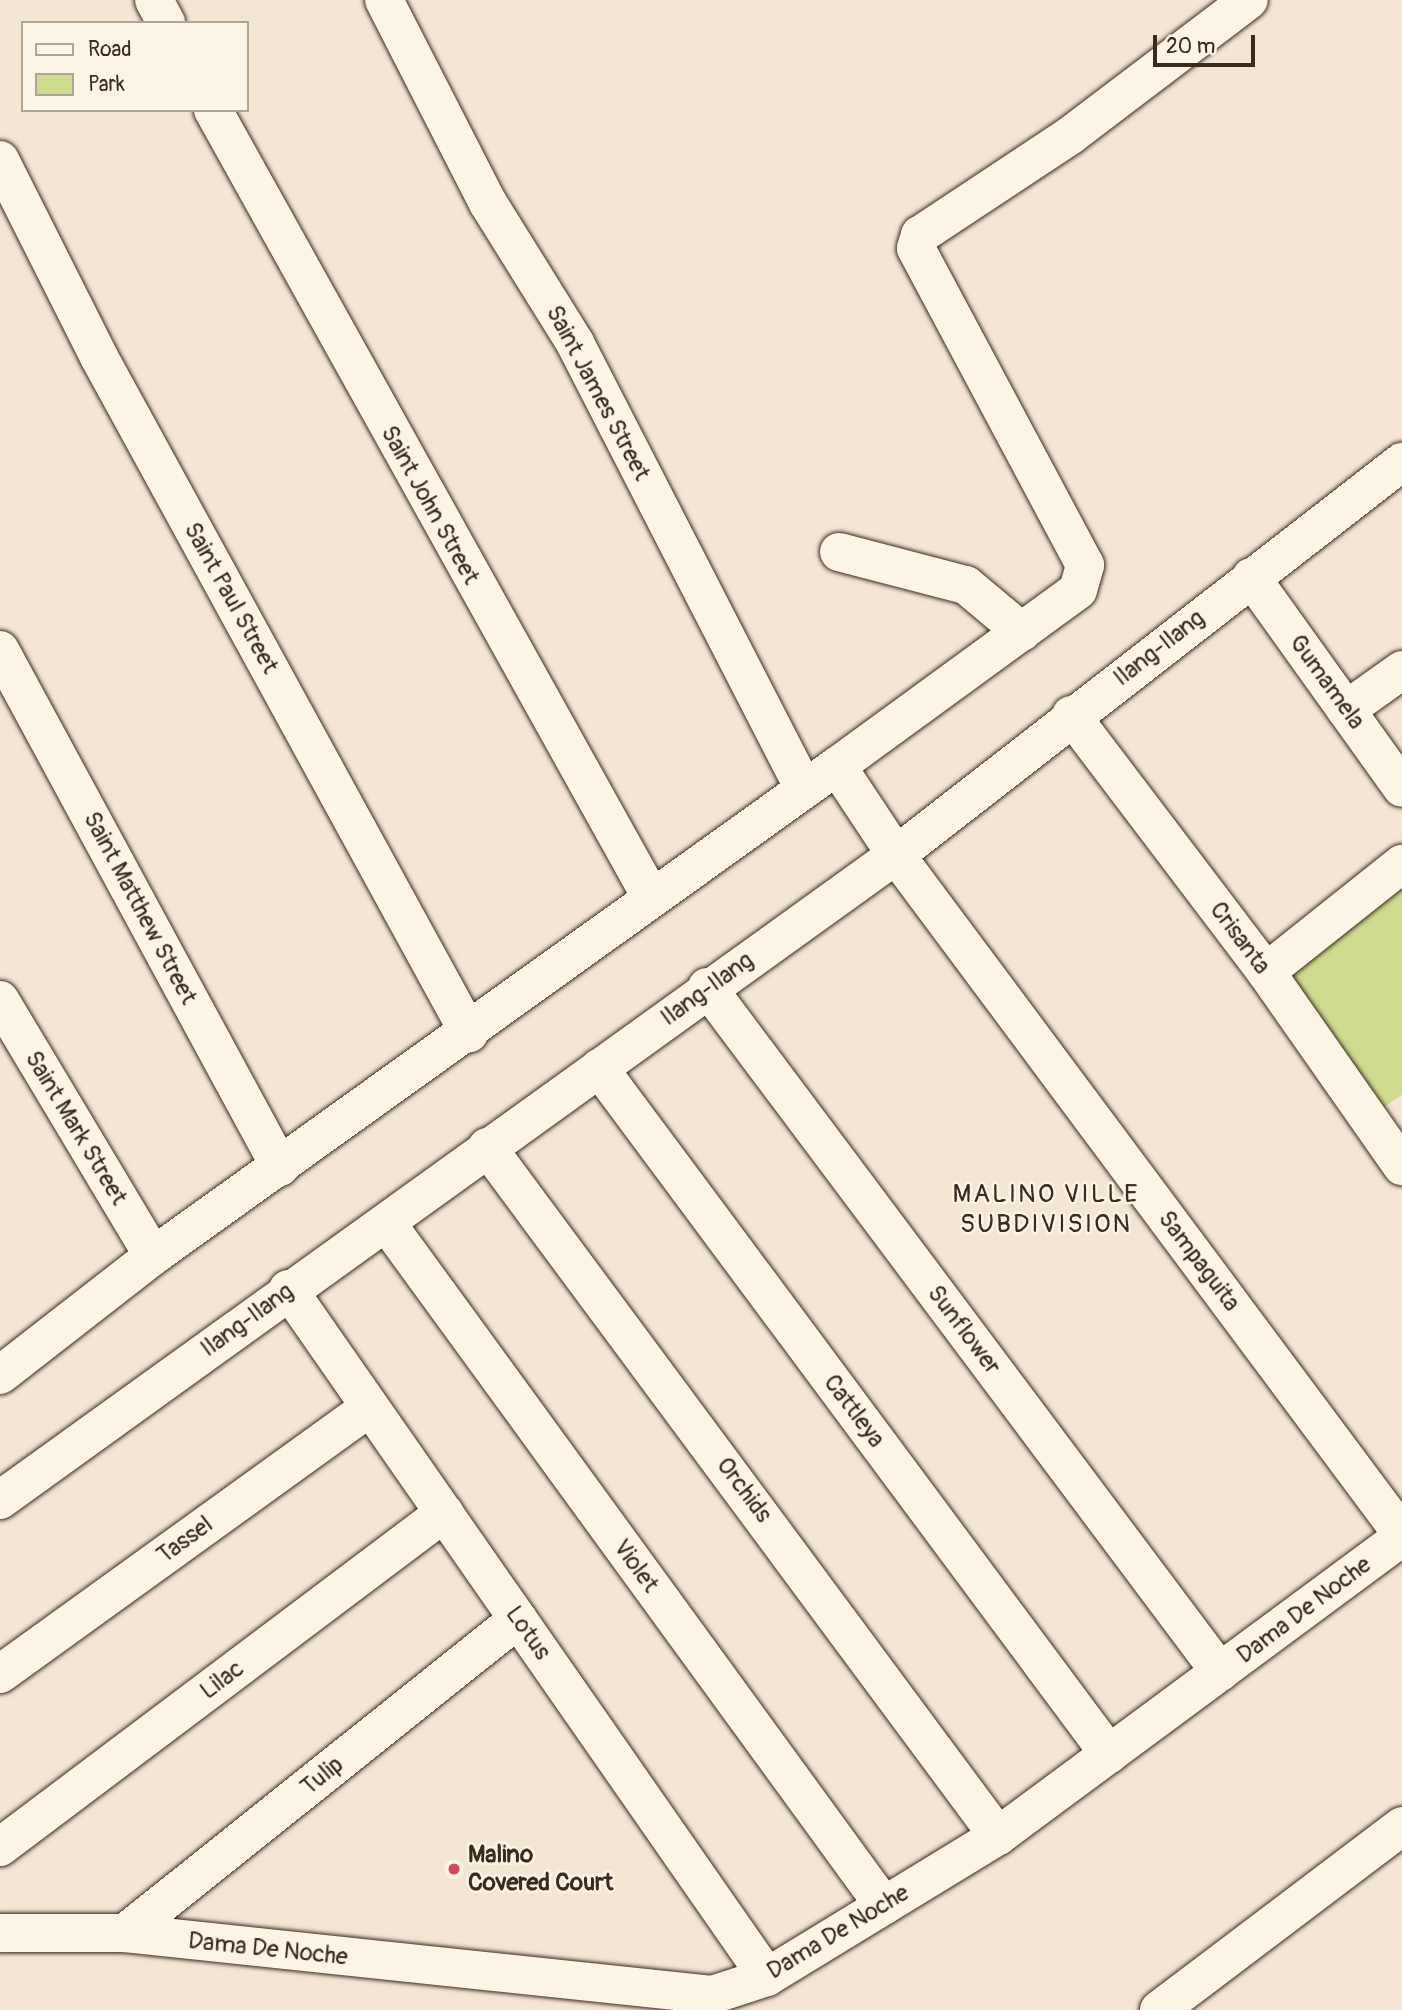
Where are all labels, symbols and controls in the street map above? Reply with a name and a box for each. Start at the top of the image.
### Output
legend [21,21,248,112]
scale bar [1157,21,1258,65]
text: 20 m [1166,33,1215,60]
text: Road [88,36,132,63]
text: Park [88,71,125,98]
street label: Saint James Street [540,300,656,486]
street label: Saint John Street [375,421,485,589]
street label: Saint Paul Street [178,517,284,679]
street label: Ilang-Ilang [1108,604,1210,692]
street label: Gumamela [1283,629,1371,735]
street label: Saint Matthew Street [77,807,203,1009]
street label: Crisanta [1204,896,1276,980]
street label: Ilang-Ilang [655,946,759,1032]
street label: Saint Mark Street [19,1046,133,1210]
district label: MALINO VILLE SUBDIVISION [954,1179,1138,1240]
street label: Sampaguita [1152,1205,1246,1317]
street label: Ilang-Ilang [195,1277,299,1363]
street label: Sunflower [921,1280,1007,1380]
street label: Cattleya [817,1369,891,1453]
street label: Orchids [710,1452,778,1528]
street label: Tassel [151,1510,219,1570]
street label: Violet [607,1534,665,1598]
street label: Dama De Noche [1231,1550,1377,1670]
street label: Lotus [499,1601,557,1665]
street label: Lilac [195,1654,249,1706]
street label: Tulip [295,1750,349,1802]
place label: Malino Covered Court [468,1841,613,1897]
marker: Malino Covered Court [446,1861,462,1877]
street label: Dama De Noche [762,1878,914,1986]
street label: Dama De Noche [187,1926,349,1972]

